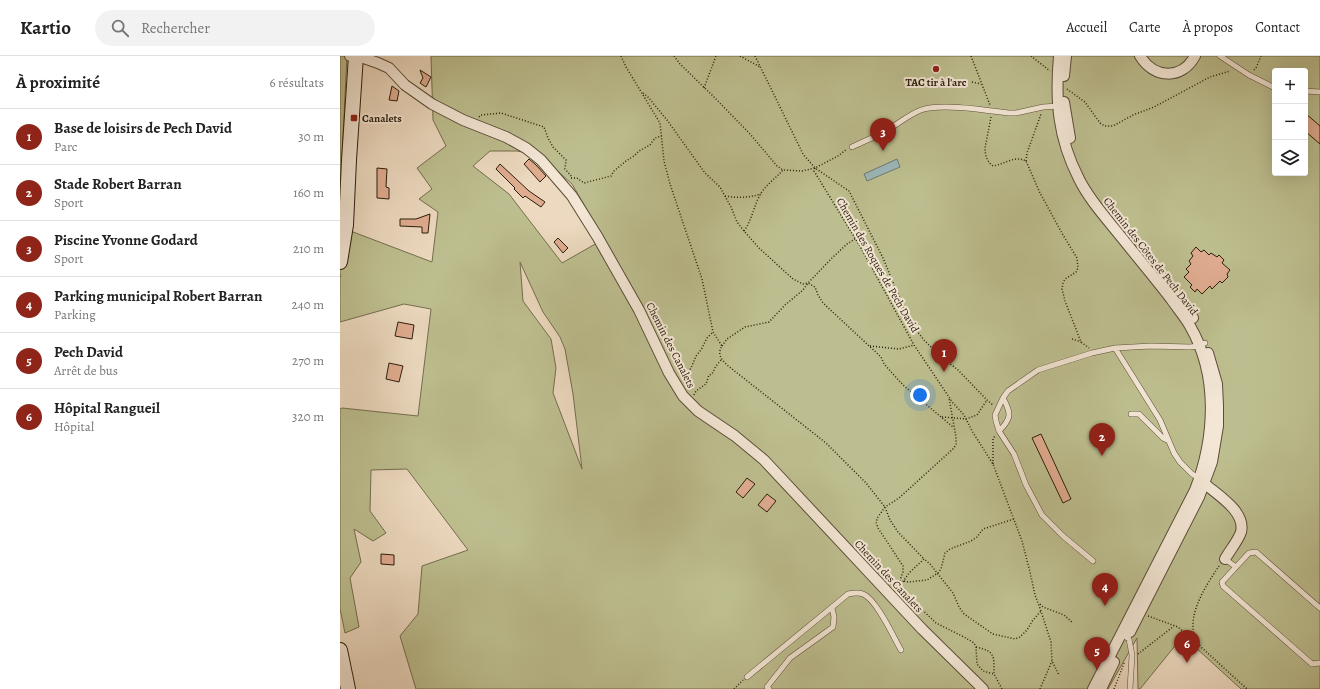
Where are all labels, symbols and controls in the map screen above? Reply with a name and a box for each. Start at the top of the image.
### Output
search box [95,10,375,46]
text: Kartio [20,15,71,41]
icon: search [109,17,131,39]
text: Rechercher [141,18,210,38]
text: Accueil [1066,18,1107,37]
text: Carte [1129,18,1161,37]
text: À propos [1183,18,1233,37]
text: Contact [1255,18,1300,37]
marker: TAC tir à l'arc [931,64,941,74]
map controls [1272,68,1308,176]
button: + [1272,68,1308,104]
text: À proximité [16,71,100,94]
text: 6 résultats [269,74,324,91]
place label: TAC tir à l'arc [905,75,967,90]
button: − [1272,104,1308,140]
place label: Canalets [362,111,402,126]
marker: Canalets [349,113,359,123]
text: Base de loisirs de Pech David [54,118,232,138]
pin: 3 [870,118,896,151]
text: 1 [27,128,31,145]
text: 30 m [298,128,324,145]
text: Parc [54,138,77,155]
button: layers [1272,140,1308,176]
text: Stade Robert Barran [54,174,182,194]
text: 2 [26,184,32,201]
text: 160 m [293,184,324,201]
text: Sport [54,194,84,211]
street label: Chemin des Côtes de Pech David [1100,194,1201,318]
street label: Chemin des Roques de Pech David [833,195,922,335]
text: Piscine Yvonne Godard [54,230,198,250]
text: 3 [26,240,32,257]
text: 210 m [293,240,324,257]
text: Sport [54,250,84,267]
text: Parking municipal Robert Barran [54,286,263,306]
text: 4 [26,296,32,313]
text: 240 m [292,296,324,313]
street label: Chemin des Canalets [642,300,699,391]
text: Parking [54,306,96,323]
pin: 1 [931,339,957,372]
text: Pech David [54,342,123,362]
text: 5 [26,352,32,369]
text: 270 m [292,352,324,369]
text: Arrêt de bus [54,362,118,379]
your location [910,385,930,405]
text: Hôpital Rangueil [54,398,160,418]
text: 6 [26,408,32,425]
text: 320 m [292,408,324,425]
text: Hôpital [54,418,94,435]
pin: 2 [1089,423,1115,456]
street label: Chemin des Canalets [851,537,926,616]
pin: 4 [1092,573,1118,606]
pin: 6 [1174,630,1200,663]
pin: 5 [1084,637,1110,670]

